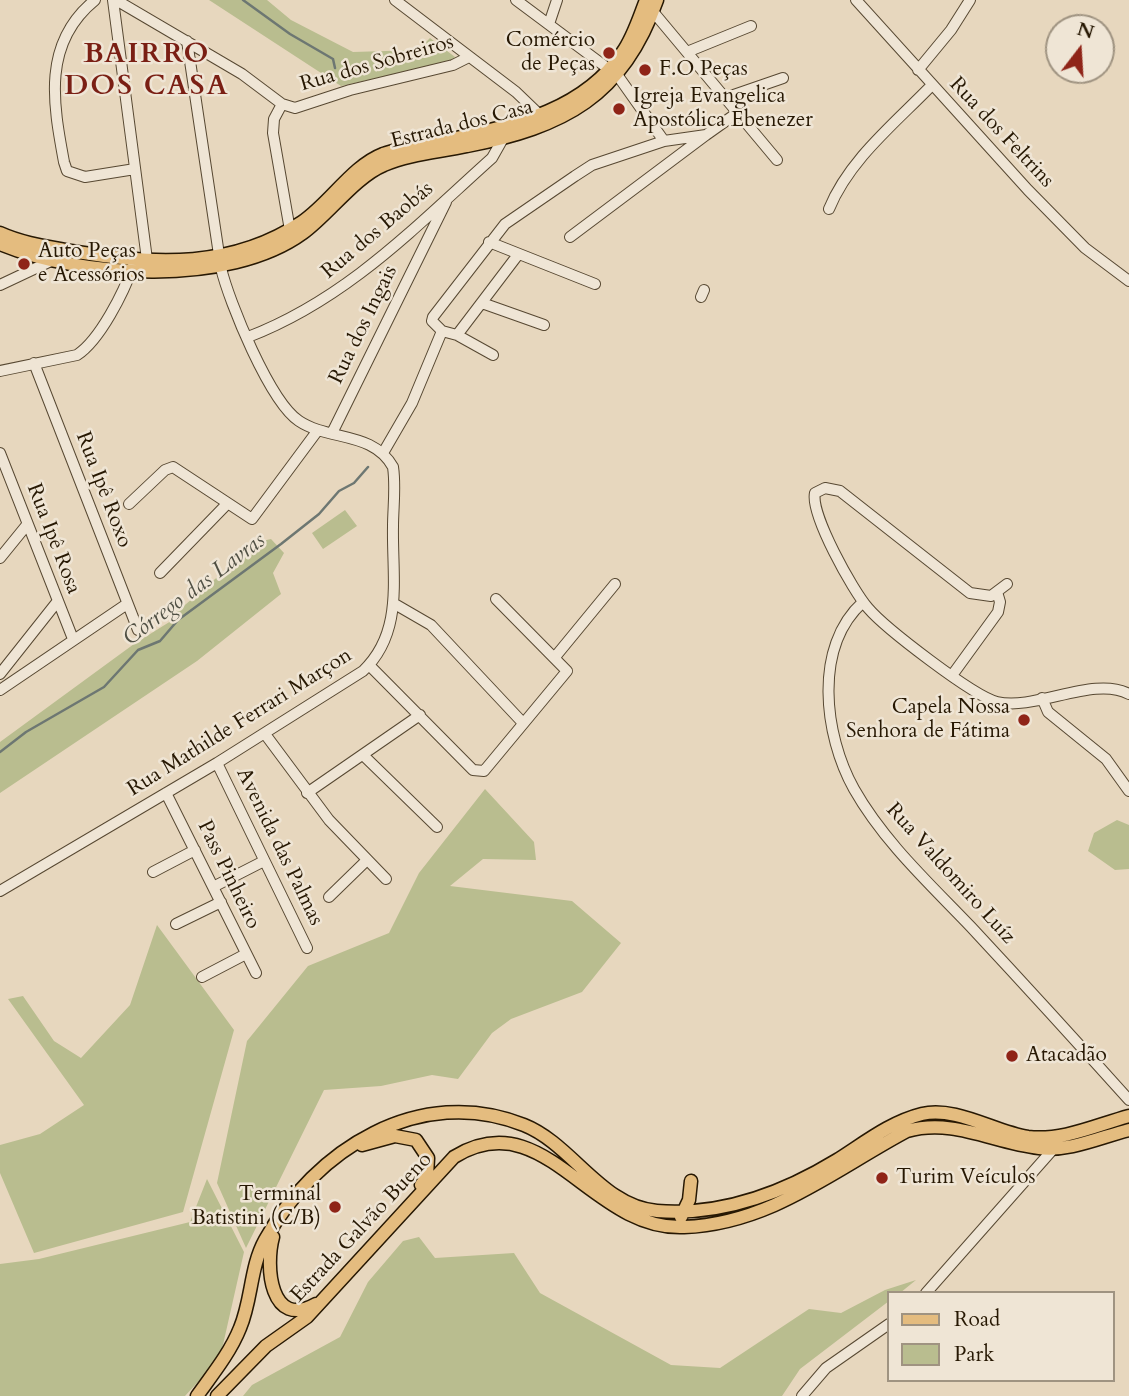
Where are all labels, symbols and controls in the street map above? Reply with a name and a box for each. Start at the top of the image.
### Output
north arrow [1045,14,1115,84]
text: N [1074,16,1097,46]
place label: Comércio de Peças [506,28,595,78]
street label: Rua dos Sobreiros [297,30,457,98]
district label: BAIRRO DOS CASA [65,39,229,105]
marker: Comércio de Peças [601,45,617,61]
place label: F.O Peças [659,57,748,83]
marker: F.O Peças [637,62,653,78]
street label: Rua dos Feltrins [943,72,1059,194]
place label: Igreja Evangelica Apostólica Ebenezer [633,84,813,134]
street label: Estrada dos Casa [388,95,536,155]
marker: Igreja Evangelica Apostólica Ebenezer [611,101,627,117]
street label: Rua dos Baobás [317,177,439,285]
place label: Auto Peças e Acessórios [38,239,145,289]
marker: Auto Peças e Acessórios [16,256,32,272]
street label: Rua dos Ingais [324,262,404,388]
street label: Rua Ipê Roxo [69,429,137,551]
street label: Rua Ipê Rosa [20,480,86,598]
water label: Córrego das Lavras [118,527,272,653]
street label: Rua Mathilde Ferrari Marçon [123,643,357,803]
place label: Capela Nossa Senhora de Fátima [846,695,1010,745]
marker: Capela Nossa Senhora de Fátima [1016,712,1032,728]
street label: Avenida das Palmas [230,764,328,930]
street label: Rua Valdomiro Luíz [880,798,1020,950]
street label: Pass Pinheiro [191,817,265,933]
place label: Atacadão [1026,1043,1107,1069]
marker: Atacadão [1004,1048,1020,1064]
street label: Estrada Galvão Bueno [286,1148,438,1308]
place label: Turim Veículos [896,1165,1036,1191]
marker: Turim Veículos [874,1170,890,1186]
place label: Terminal Batistini (C/B) [192,1182,321,1232]
marker: Terminal Batistini (C/B) [327,1199,343,1215]
legend [888,1291,1115,1382]
text: Road [954,1305,1000,1334]
text: Park [954,1340,994,1369]

